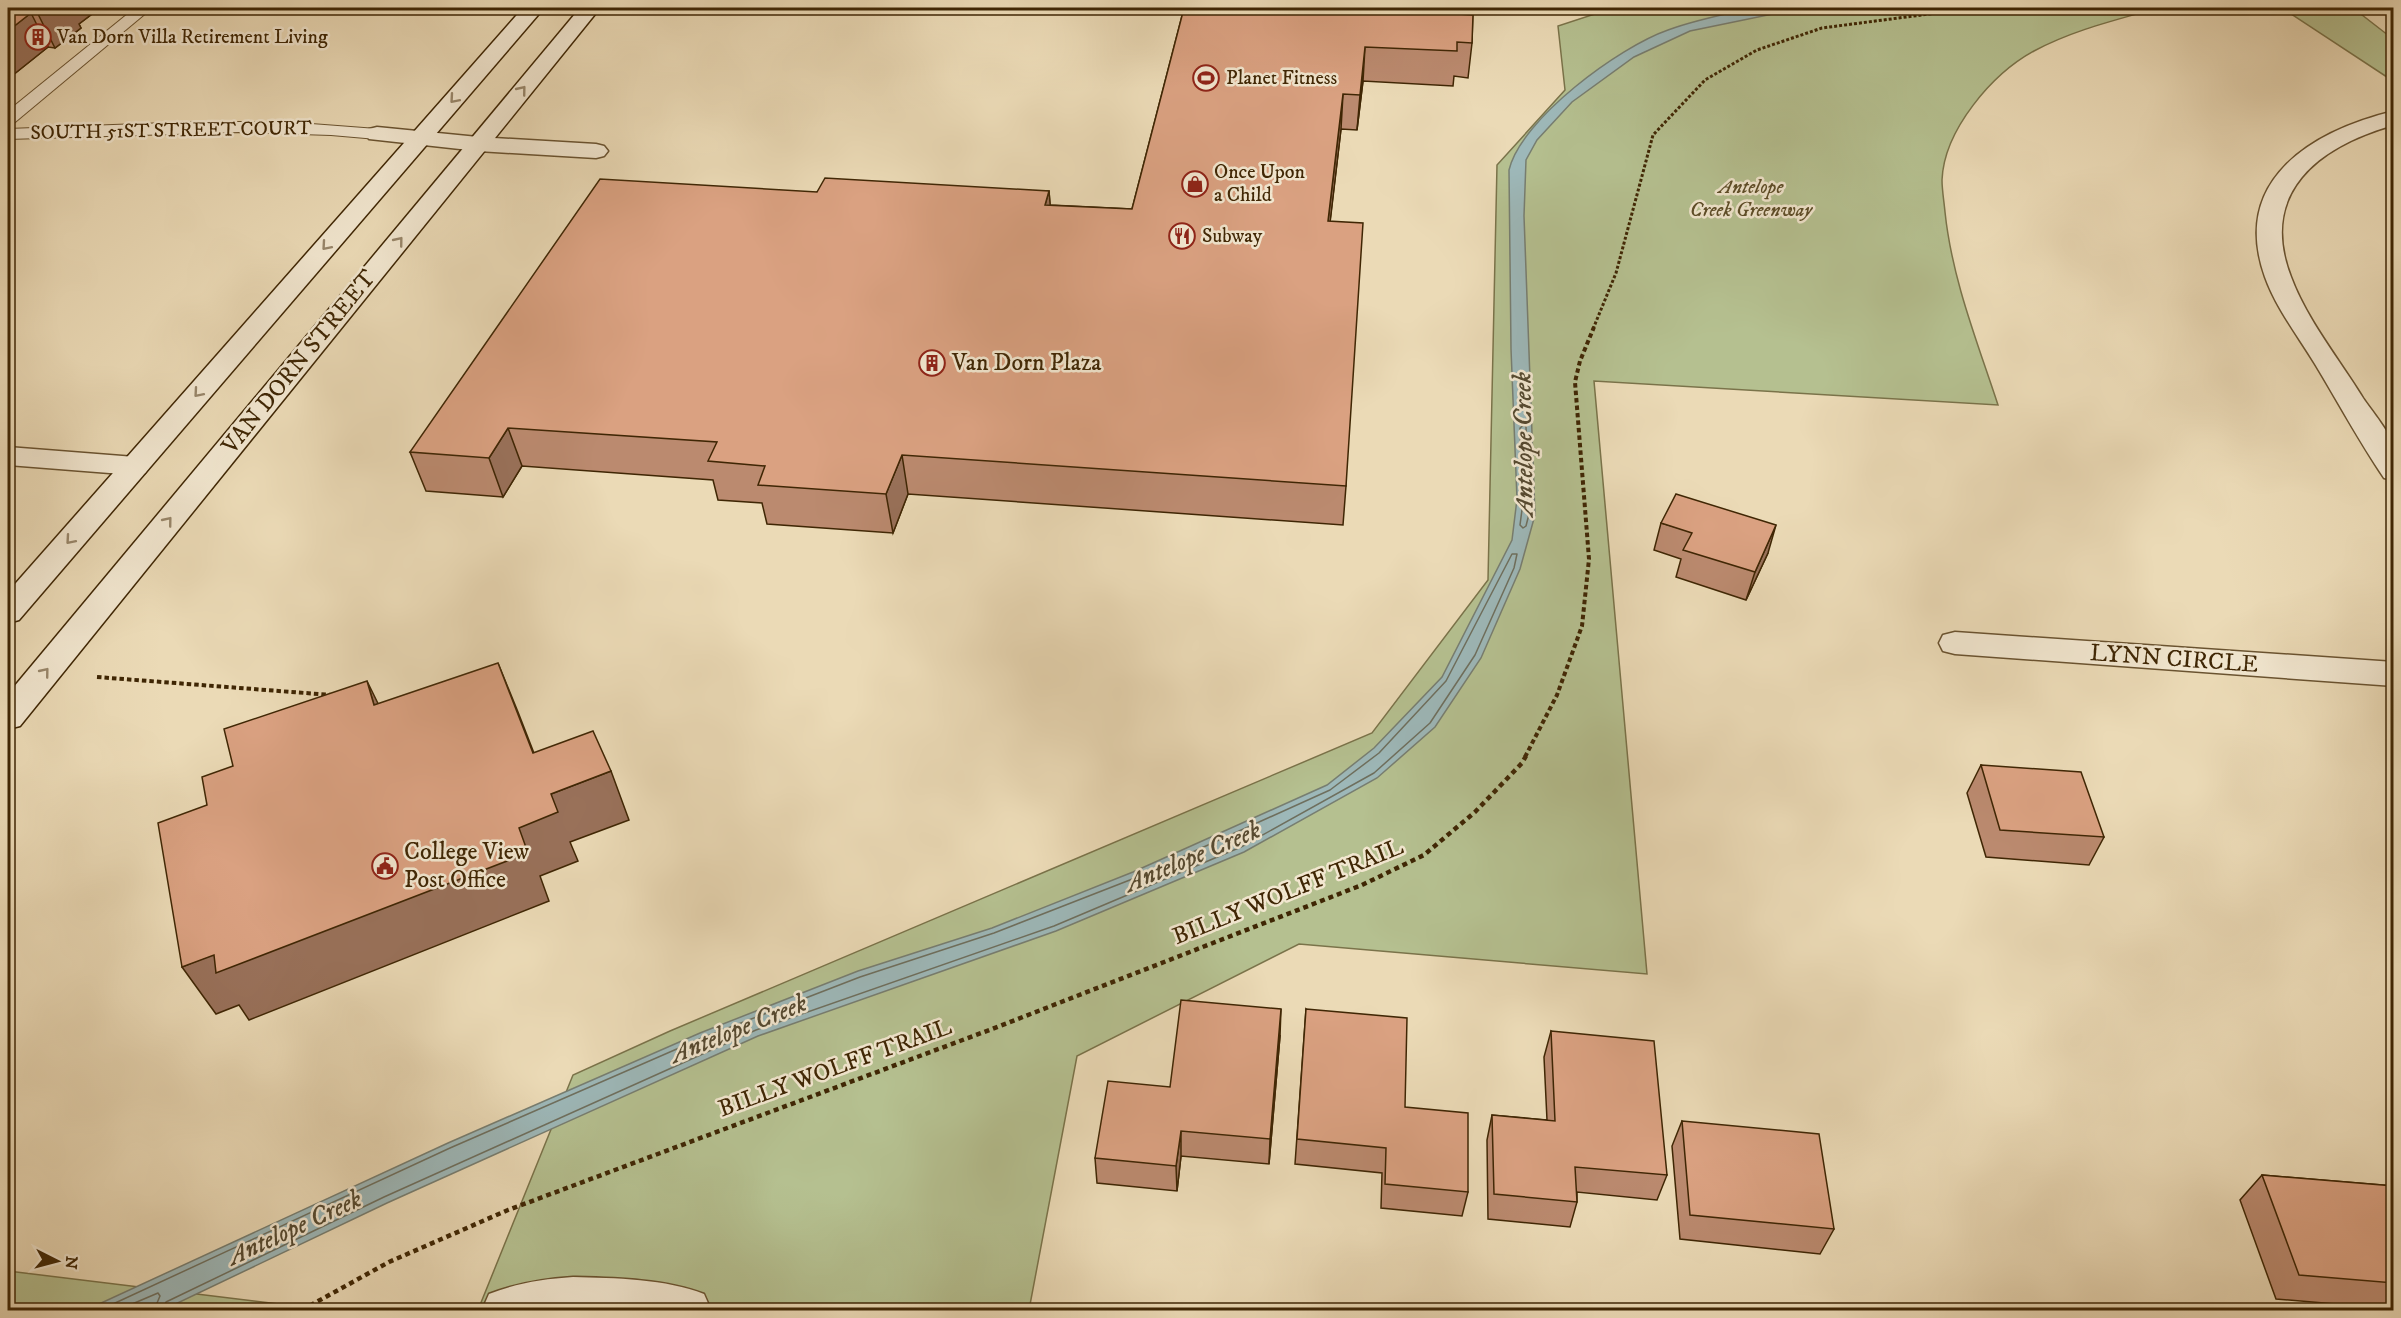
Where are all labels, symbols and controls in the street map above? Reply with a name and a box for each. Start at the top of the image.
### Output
building icon: Van Dorn Villa Retirement Living [23,22,53,52]
place label: Van Dorn Villa Retirement Living [56,25,328,50]
sports icon: Planet Fitness [1191,63,1221,93]
place label: Planet Fitness [1226,66,1337,91]
one-way arrow [515,86,526,97]
one-way arrow [450,92,461,103]
street label: SOUTH 51ST STREET COURT [30,116,312,146]
place label: Once Upon a Child [1214,160,1306,208]
shop icon: Once Upon a Child [1180,169,1210,199]
park label: Antelope Creek Greenway [1690,175,1813,223]
restaurant icon: Subway [1167,221,1197,251]
place label: Subway [1202,224,1263,249]
one-way arrow [391,237,402,248]
one-way arrow [322,239,333,250]
street label: VAN DORN STREET [215,264,383,461]
building icon: Van Dorn Plaza [917,348,947,378]
place label: Van Dorn Plaza [951,348,1102,378]
water label: Antelope Creek [1506,372,1542,519]
one-way arrow [194,386,205,397]
one-way arrow [161,517,172,528]
one-way arrow [66,533,77,544]
street label: LYNN CIRCLE [2089,638,2259,680]
one-way arrow [37,668,48,679]
water label: Antelope Creek [1118,814,1266,901]
street label: BILLY WOLFF TRAIL [1168,832,1408,952]
place label: College View Post Office [404,837,530,895]
public building icon: College View Post Office [370,851,400,881]
water label: Antelope Creek [663,987,812,1072]
street label: BILLY WOLFF TRAIL [714,1012,956,1124]
water label: Antelope Creek [220,1183,367,1275]
north arrow [27,1231,87,1291]
text: N [60,1255,82,1270]

